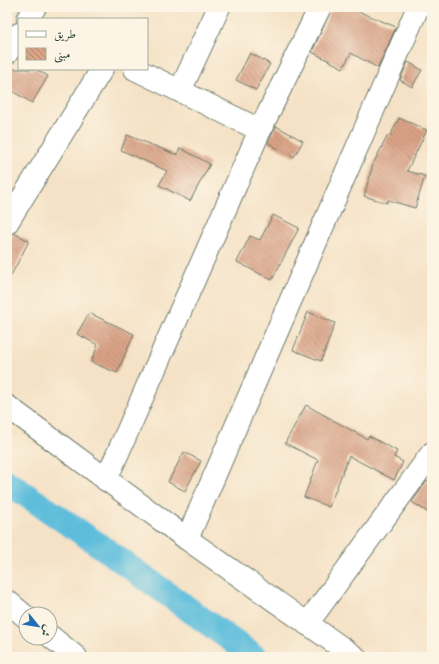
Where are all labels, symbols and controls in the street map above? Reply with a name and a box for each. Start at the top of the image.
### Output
legend [18,18,148,70]
text: طريق [54,27,76,42]
text: مبنى [54,47,70,63]
north arrow [18,606,58,646]
text: ش [37,622,55,639]

